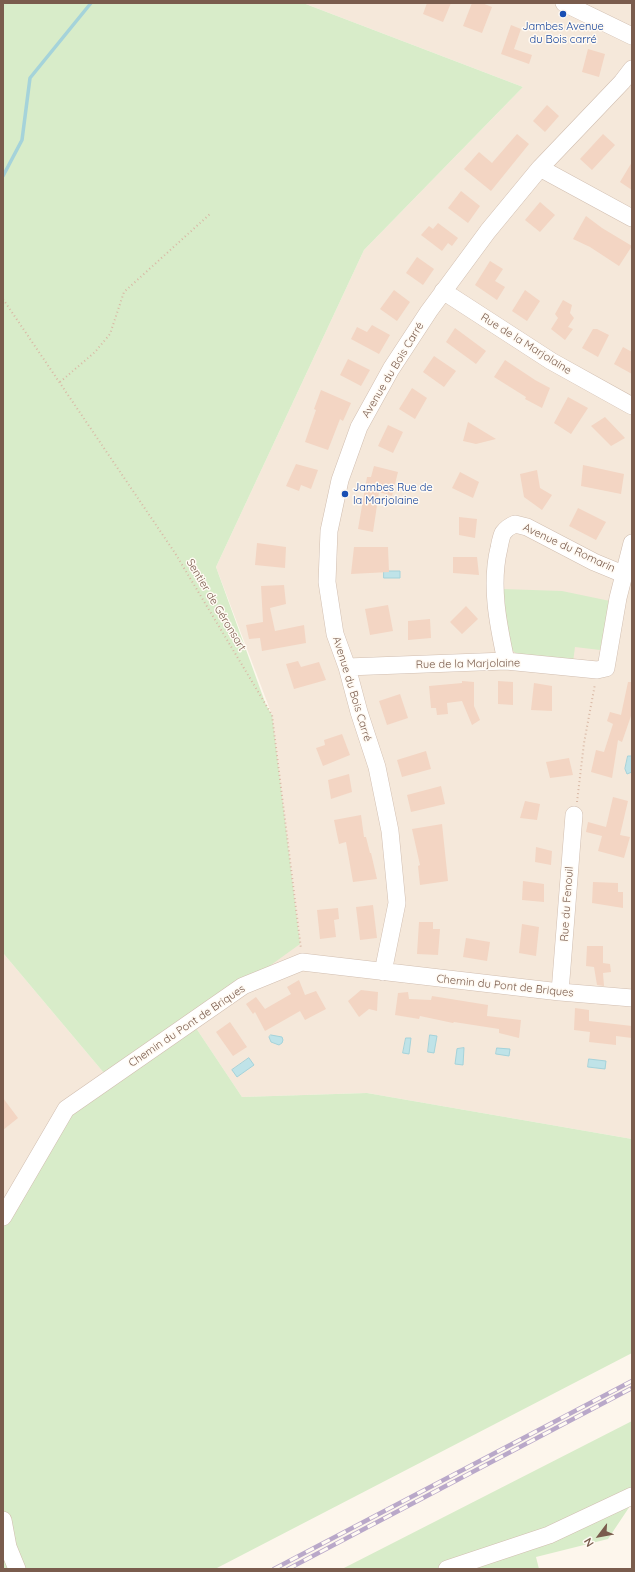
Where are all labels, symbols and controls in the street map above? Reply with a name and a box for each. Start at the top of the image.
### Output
marker: Jambes Avenue du Bois carré [558,9,568,19]
place label: Jambes Avenue du Bois carré [522,20,604,46]
street label: Rue de la Marjolaine [478,311,574,377]
street label: Avenue du Bois Carré [359,320,427,420]
place label: Jambes Rue de la Marjolaine [353,481,433,507]
marker: Jambes Rue de la Marjolaine [340,489,350,499]
street label: Avenue du Romarin [521,521,617,575]
street label: Sentier de Géronsart [183,557,249,653]
street label: Avenue du Bois Carré [330,635,374,743]
street label: Rue de la Marjolaine [416,656,520,672]
street label: Rue du Fenouil [558,866,576,942]
street label: Chemin du Pont de Briques [436,972,574,1000]
street label: Chemin du Pont de Briques [126,982,248,1070]
north arrow [579,1516,619,1556]
text: N [581,1535,597,1550]

